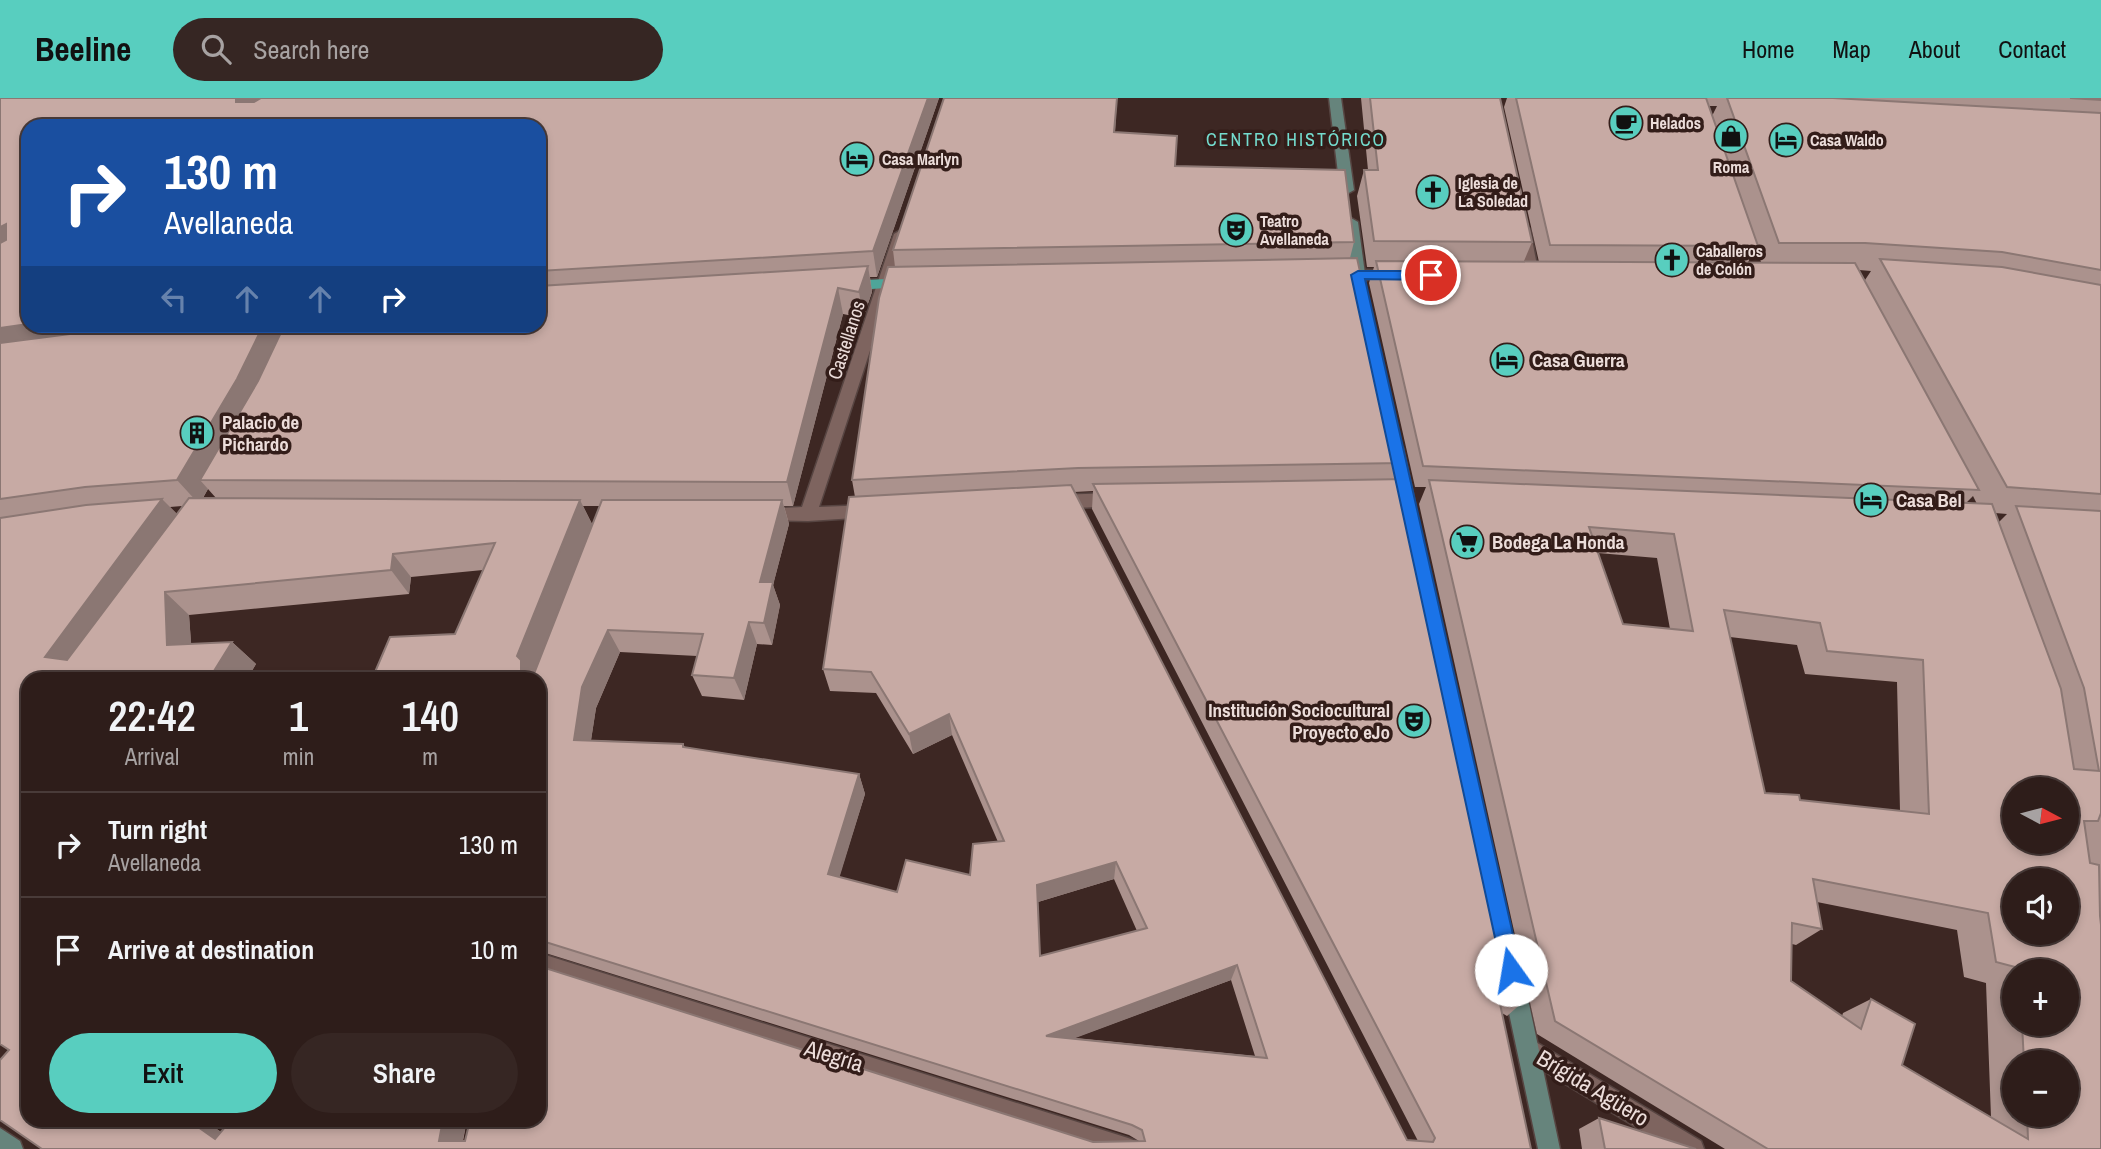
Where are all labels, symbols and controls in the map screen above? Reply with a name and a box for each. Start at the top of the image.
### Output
search box [173,18,663,81]
text: Beeline [35,27,131,71]
icon: search [197,30,235,68]
text: Search here [253,32,369,67]
text: Home [1742,33,1794,65]
text: Map [1832,33,1871,65]
text: About [1909,33,1960,65]
text: Contact [1998,33,2066,65]
cafe icon: Helados [1607,104,1645,142]
place label: Helados [1650,112,1701,134]
shop icon: Roma [1712,117,1750,155]
hotel icon: Casa Waldo [1767,121,1805,159]
district label: CENTRO HISTÓRICO [1206,127,1386,152]
place label: Casa Waldo [1810,129,1884,151]
text: 130 m [164,138,278,204]
hotel icon: Casa Marlyn [838,140,876,178]
icon: right [49,147,140,238]
place label: Casa Marlyn [882,148,959,170]
place label: Roma [1713,156,1750,178]
place label: Iglesia de La Soledad [1458,172,1528,212]
church icon: Iglesia de La Soledad [1414,173,1452,211]
text: Avellaneda [164,201,293,244]
place label: Teatro Avellaneda [1260,210,1330,250]
theatre icon: Teatro Avellaneda [1217,211,1255,249]
place label: Caballeros de Colón [1696,240,1763,280]
church icon: Caballeros de Colón [1653,241,1691,279]
pin [1401,245,1461,305]
icon: arrive [1412,256,1450,294]
icon: left [155,280,193,318]
icon: ahead [228,280,266,318]
icon: ahead [301,280,339,318]
icon: right [374,280,412,318]
street label: Castellanos [821,297,871,383]
hotel icon: Casa Guerra [1488,341,1526,379]
place label: Casa Guerra [1532,347,1625,373]
place label: Palacio de Pichardo [222,409,299,457]
building icon: Palacio de Pichardo [178,414,216,452]
hotel icon: Casa Bel [1852,481,1890,519]
place label: Casa Bel [1896,487,1962,513]
supermarket icon: Bodega La Honda [1448,523,1486,561]
place label: Bodega La Honda [1492,529,1625,555]
text: 22:42 [108,688,196,744]
text: 1 [289,688,308,744]
text: 140 [401,688,459,744]
place label: Institución Sociocultural Proyecto eJo [1208,697,1390,745]
theatre icon: Institución Sociocultural Proyecto eJo [1395,702,1433,740]
text: Arrival [125,741,179,772]
text: min [283,741,314,772]
text: m [422,741,438,772]
north arrow [2002,777,2079,854]
map controls [2002,777,2079,1127]
text: Turn right [108,812,207,847]
icon: right [49,826,87,864]
text: 130 m [459,827,518,862]
text: Avellaneda [108,847,201,878]
button: sound [2002,868,2079,945]
icon: arrive [49,931,87,969]
text: Arrive at destination [108,932,314,967]
text: 10 m [471,932,518,967]
position arrow [1474,933,1548,1007]
button: + [2002,959,2079,1036]
street label: Alegría [800,1032,868,1079]
button: Exit [49,1033,277,1113]
button: Share [291,1033,518,1113]
street label: Brígida Agüero [1531,1042,1655,1133]
button: − [2002,1050,2079,1127]

